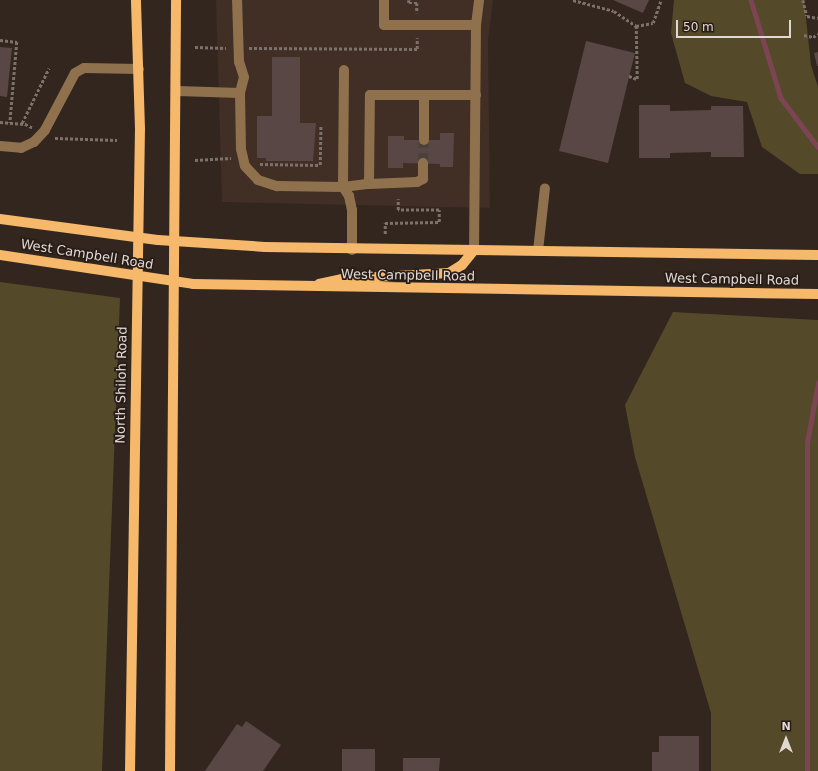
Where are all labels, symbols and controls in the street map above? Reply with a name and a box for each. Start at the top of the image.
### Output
scale bar [678,12,793,38]
text: 50 m [683,20,714,34]
street label: West Campbell Road [19,237,155,273]
street label: West Campbell Road [341,267,475,285]
street label: West Campbell Road [665,271,799,289]
street label: North Shiloh Road [113,326,131,444]
north arrow [766,719,806,759]
text: N [781,720,791,733]

